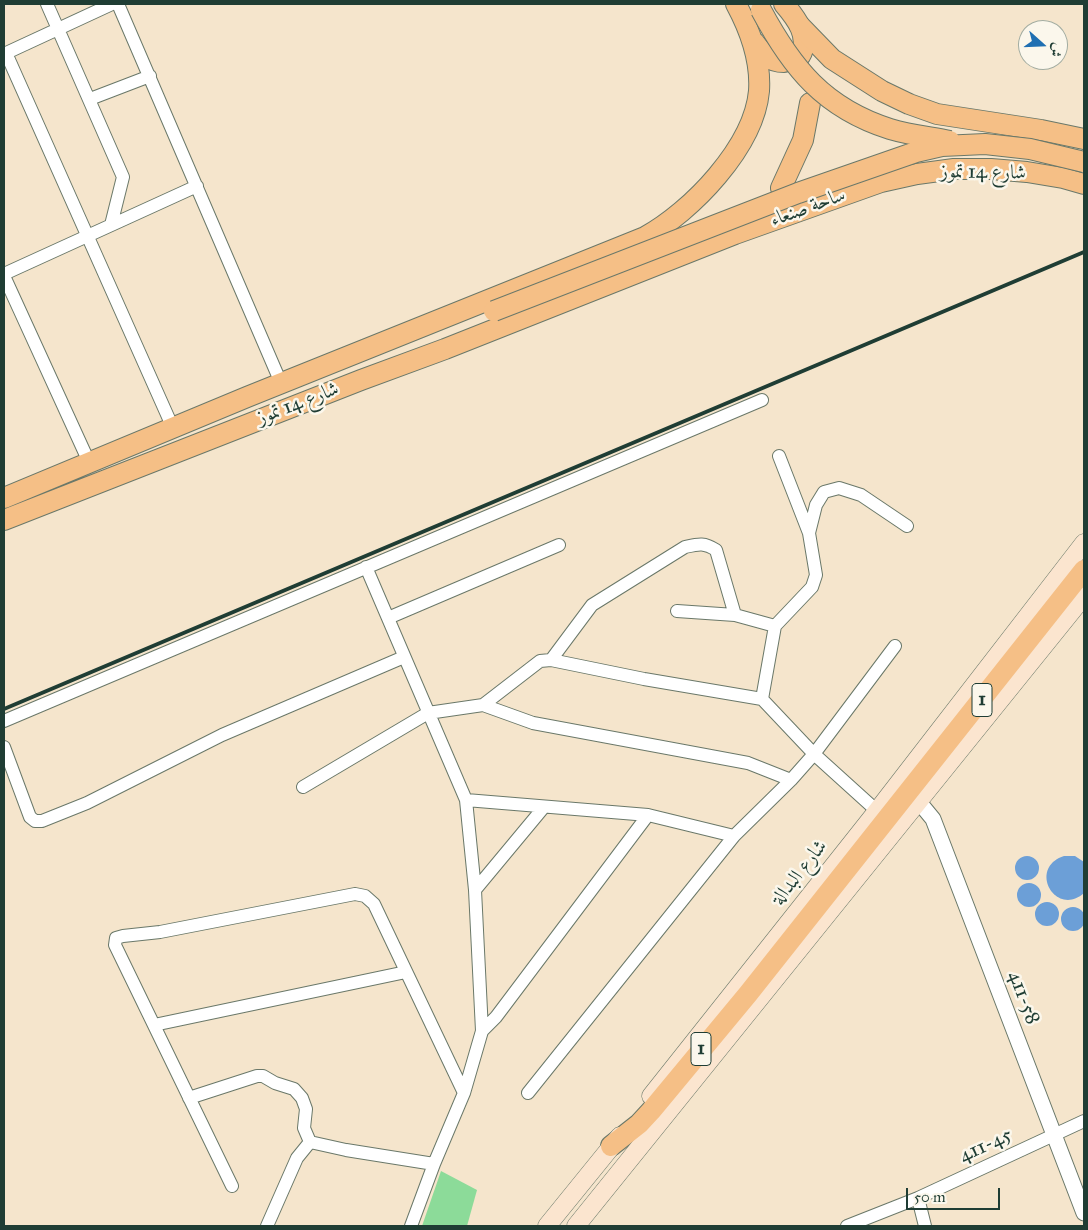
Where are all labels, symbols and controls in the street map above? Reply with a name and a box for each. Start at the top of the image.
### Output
north arrow [1018,20,1068,70]
text: ش [1046,41,1067,59]
street label: شارع 14 تموز [940,160,1026,186]
street label: ساحة صنعاء [767,183,849,233]
street label: شارع 14 تموز [254,377,342,431]
road number: 1 [972,684,992,716]
street label: شارع البدالة [767,836,833,910]
street label: 411-58 [1002,968,1044,1028]
road number: 1 [691,1032,711,1066]
street label: 411-45 [956,1123,1016,1169]
scale bar [908,1178,1002,1210]
text: 50 m [914,1188,946,1206]

